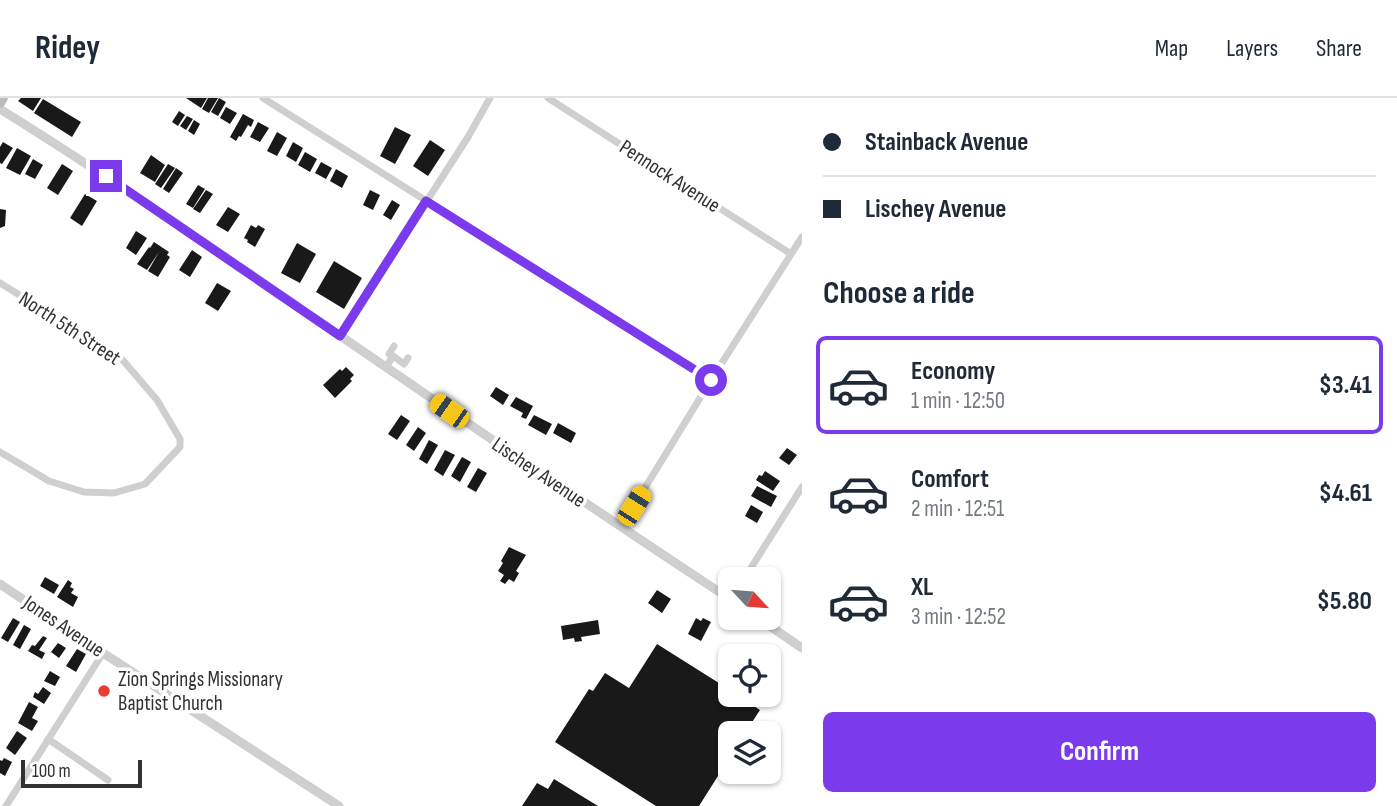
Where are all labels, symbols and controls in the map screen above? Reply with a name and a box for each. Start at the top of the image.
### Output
text: Ridey [35,28,100,68]
text: Map [1155,34,1188,63]
text: Layers [1226,34,1278,63]
text: Share [1316,34,1362,63]
text: Stainback Avenue [865,127,1028,158]
street label: Pennock Avenue [615,135,725,218]
route end [90,160,122,192]
text: Lischey Avenue [865,194,1006,225]
text: Choose a ride [823,274,975,313]
street label: North 5th Street [14,286,125,370]
icon: car [827,354,890,417]
text: Economy [911,356,995,387]
route start [695,364,727,396]
text: $3.41 [1319,370,1372,401]
text: 1 min · 12:50 [911,387,1005,415]
car [426,390,473,432]
street label: Lischey Avenue [487,432,590,513]
icon: car [827,462,890,525]
text: Comfort [911,464,989,495]
text: $4.61 [1319,478,1372,509]
car [614,483,655,529]
text: 2 min · 12:51 [911,495,1004,523]
north arrow [718,567,780,630]
map controls [718,567,781,784]
icon: car [827,570,890,633]
text: XL [911,572,933,603]
text: $5.80 [1317,586,1372,617]
street label: Jones Avenue [17,590,109,663]
text: 3 min · 12:52 [911,603,1006,631]
button: locate [718,644,781,707]
place label: Zion Springs Missionary Baptist Church [118,667,283,716]
marker: Zion Springs Missionary Baptist Church [96,683,112,699]
button: Confirm [823,712,1376,792]
button: layers [718,721,781,784]
scale bar [21,757,142,789]
text: 100 m [32,760,71,783]

